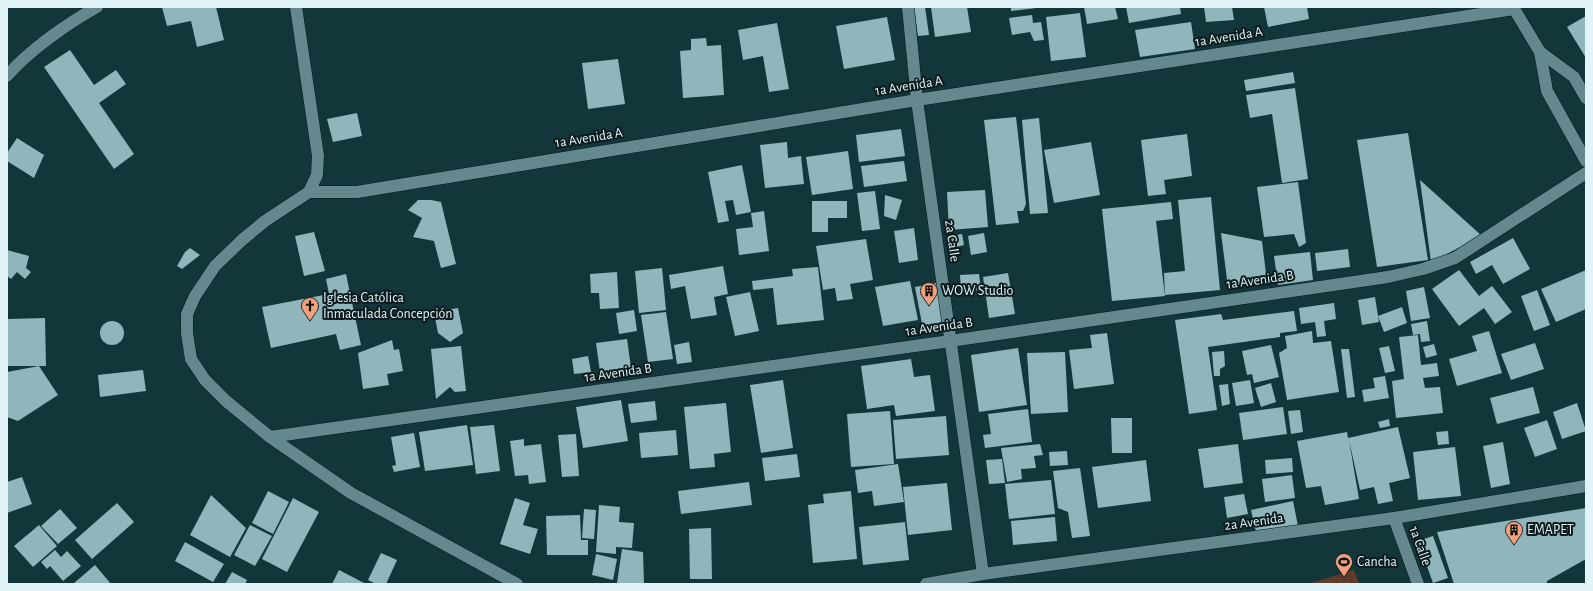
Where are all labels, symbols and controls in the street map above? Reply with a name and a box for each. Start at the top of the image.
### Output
street label: 1a Avenida A [1194,25,1264,49]
street label: 1a Avenida A [874,74,944,98]
street label: 1a Avenida A [554,126,624,150]
street label: 2a Calle [942,219,962,263]
street label: 1a Avenida B [1225,268,1295,292]
building icon: WOW Studio [919,281,939,306]
place label: WOW Studio [942,284,1014,298]
place label: Iglesia Católica Inmaculada Concepción [323,291,453,321]
church icon: Iglesia Católica Inmaculada Concepción [300,296,320,321]
street label: 1a Avenida B [904,315,974,339]
street label: 1a Avenida B [583,361,653,385]
street label: 2a Avenida [1224,511,1285,533]
building icon: EMAPET [1504,520,1524,545]
place label: EMAPET [1527,523,1574,537]
street label: 1a Calle [1406,524,1434,568]
sports icon: Cancha [1334,552,1354,577]
place label: Cancha [1357,555,1398,569]

